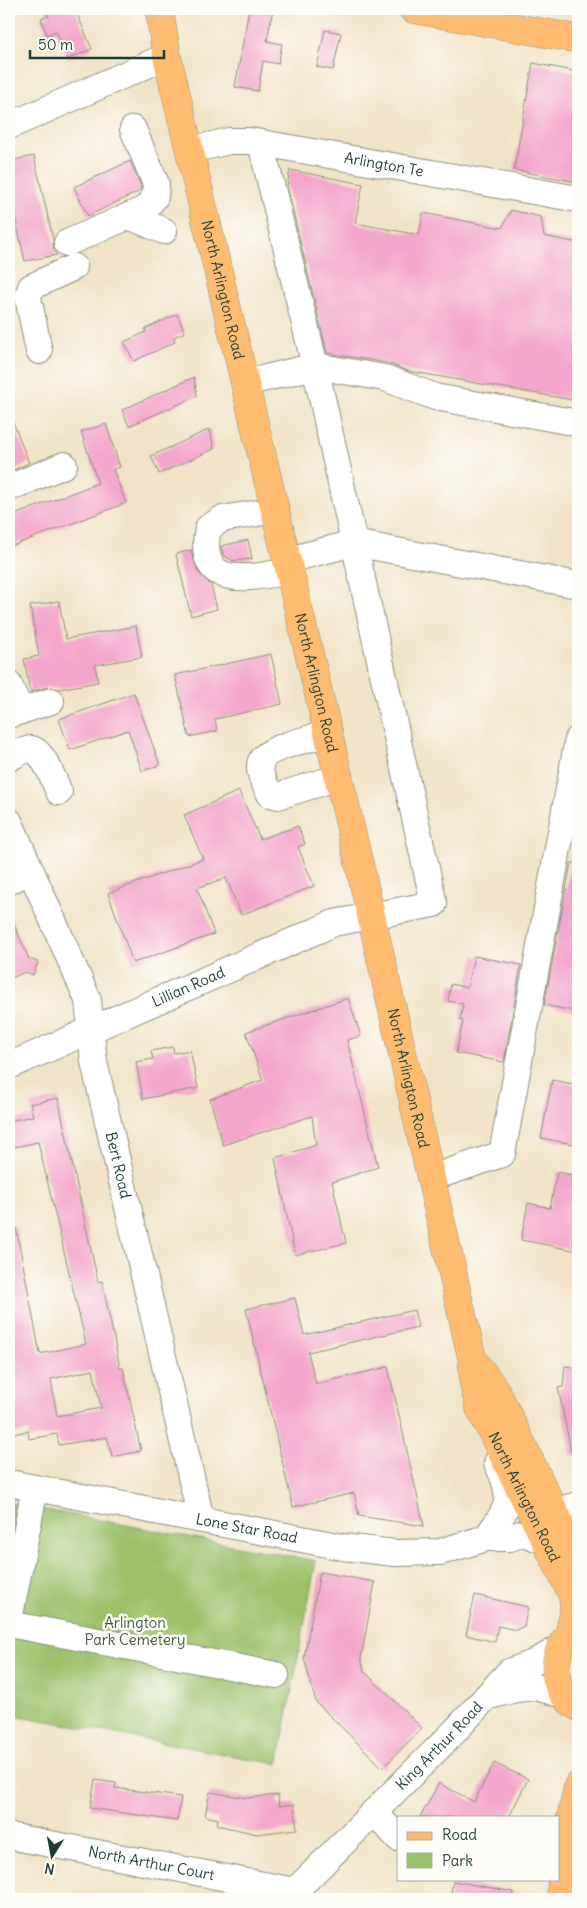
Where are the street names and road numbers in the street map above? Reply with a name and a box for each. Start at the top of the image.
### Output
street label: Arlington Te [343,148,425,181]
street label: North Arlington Road [197,218,249,361]
street label: North Arlington Road [291,611,342,754]
street label: Lillian Road [149,962,228,1011]
street label: North Arlington Road [384,1006,434,1150]
street label: Bert Road [102,1130,136,1201]
street label: North Arlington Road [484,1429,565,1565]
street label: Lone Star Road [194,1509,300,1547]
street label: King Arthur Road [392,1697,487,1794]
street label: North Arthur Court [87,1841,216,1884]

